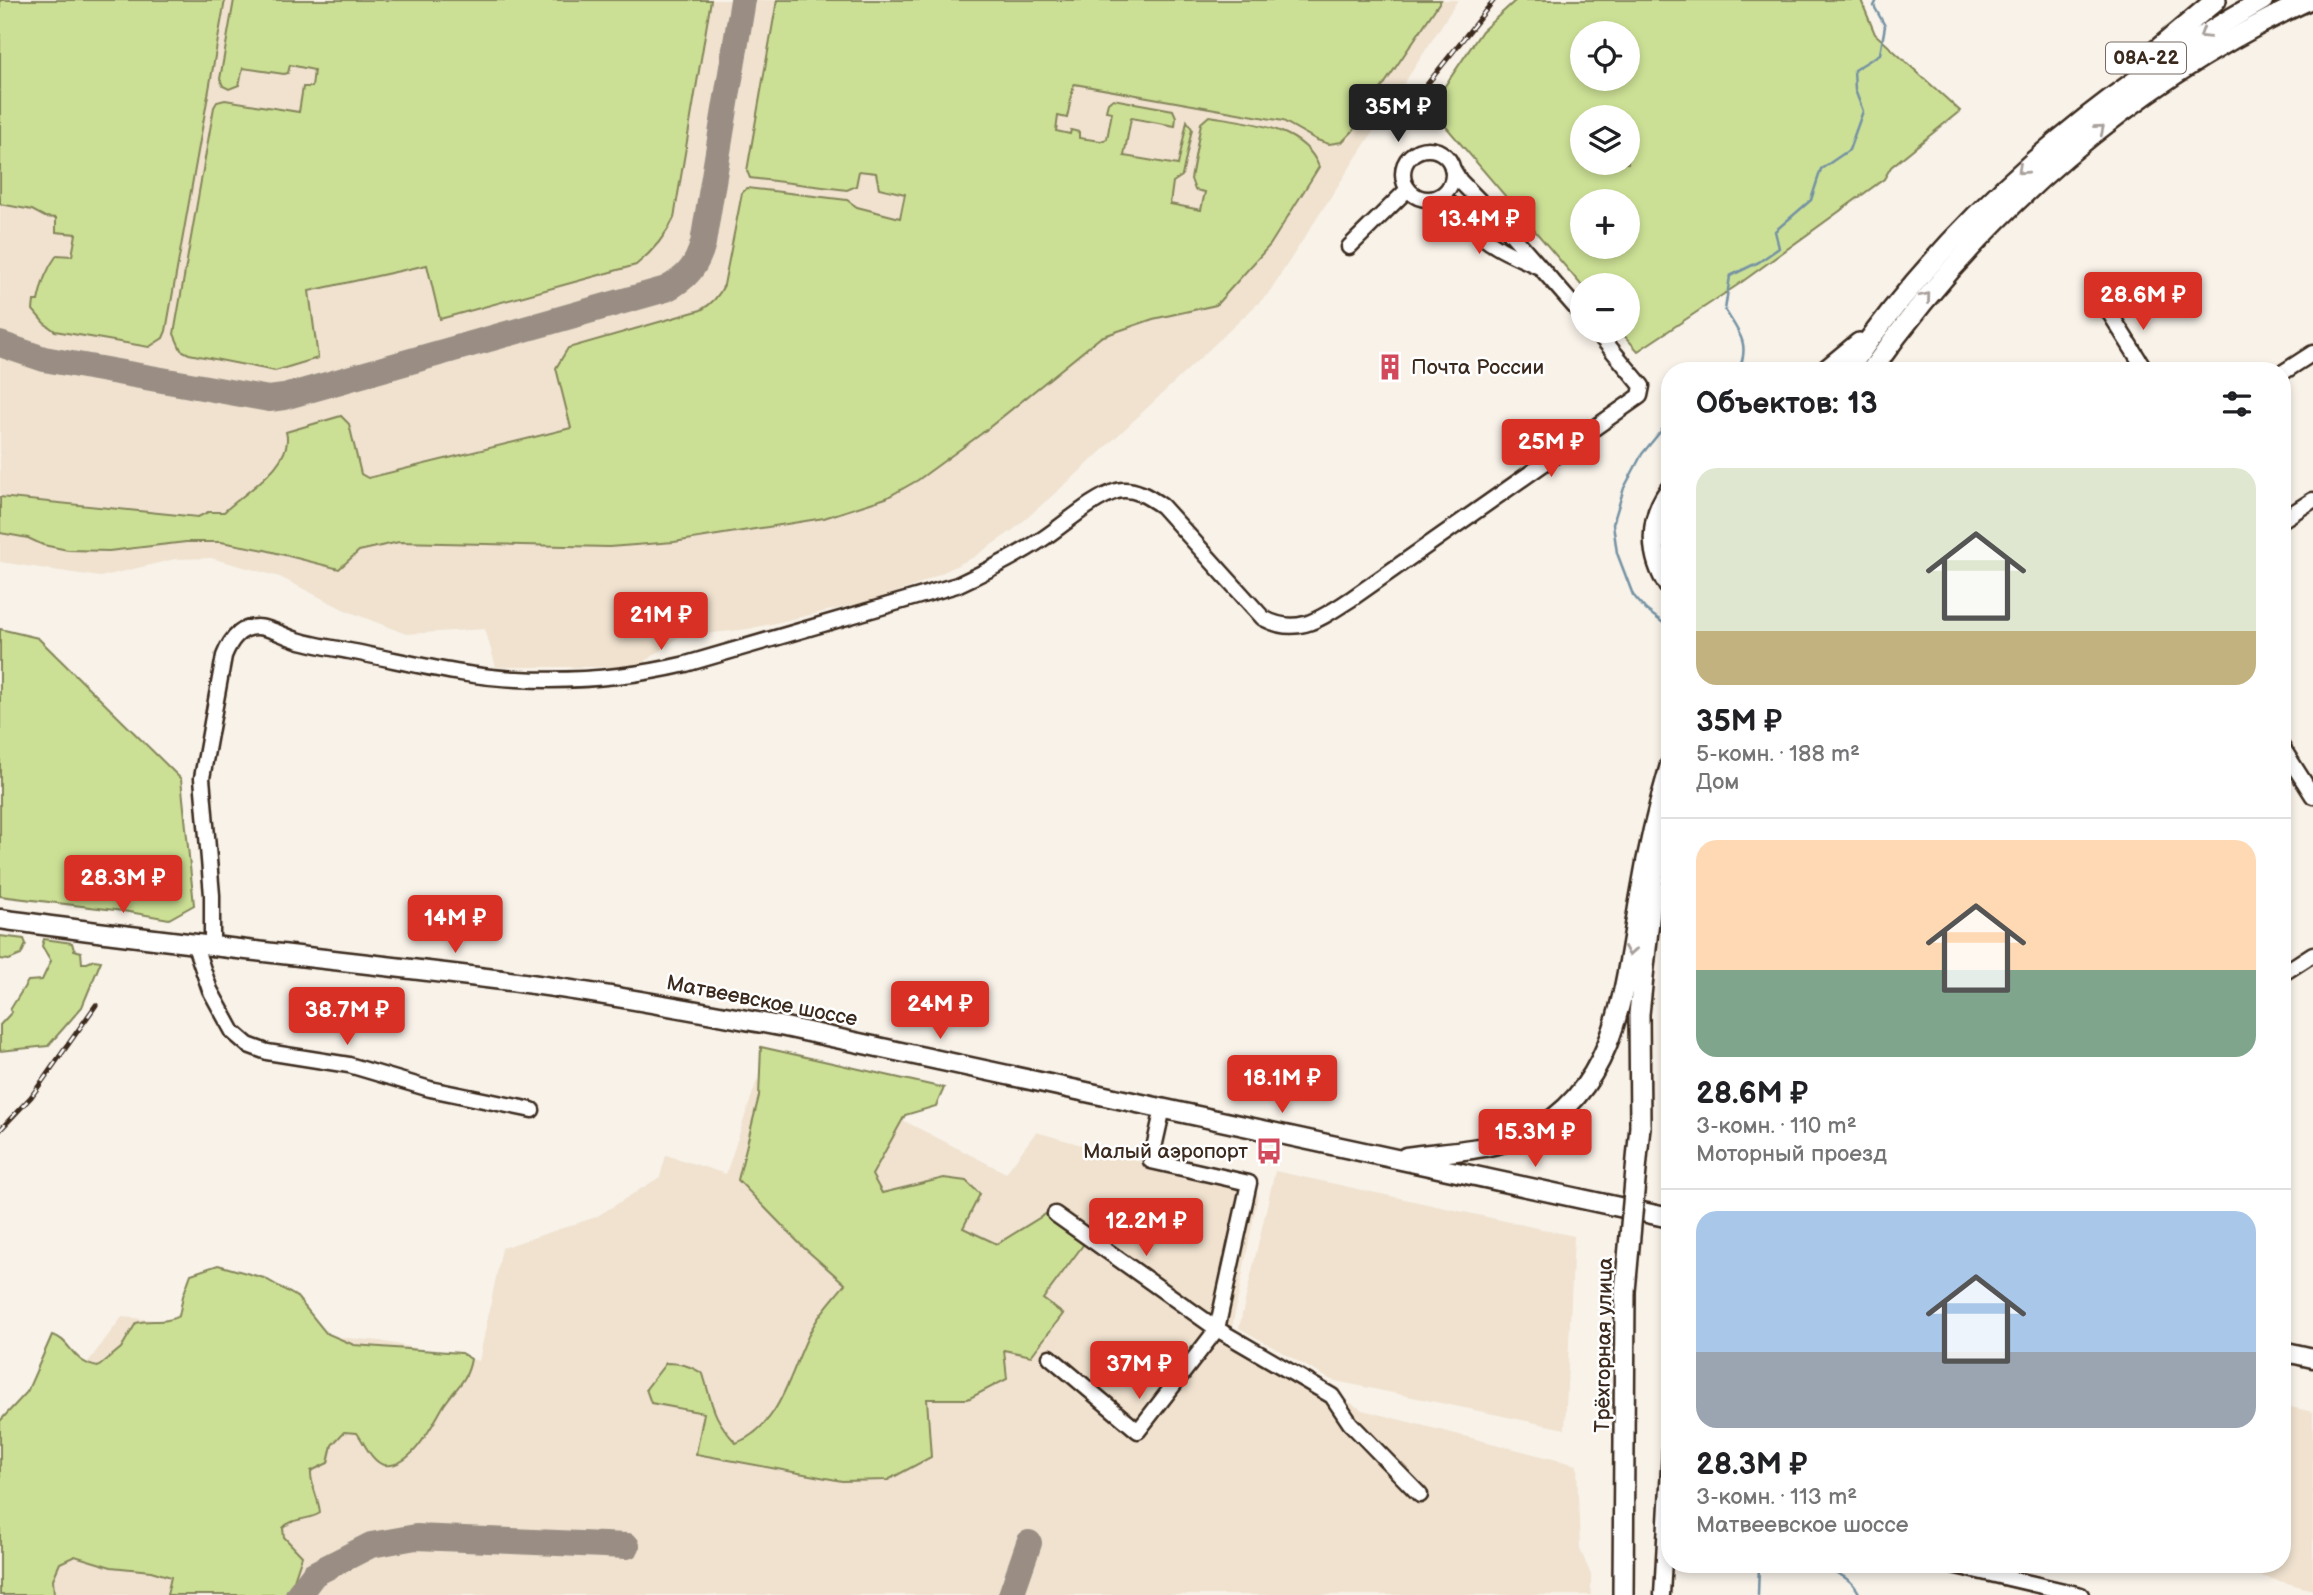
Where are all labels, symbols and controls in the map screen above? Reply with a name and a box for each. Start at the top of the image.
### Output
map controls [1570,21,1640,343]
button: locate [1570,21,1640,91]
one-way arrow [2199,25,2212,38]
road number: 08А-22 [2106,43,2186,74]
pin: 35M ₽ [1349,85,1447,144]
text: 35M ₽ [1365,93,1431,121]
button: layers [1570,105,1640,175]
one-way arrow [2092,125,2105,137]
one-way arrow [2017,162,2030,174]
button: + [1570,189,1640,259]
pin: 13.4M ₽ [1414,196,1544,256]
text: 13.4M ₽ [1438,205,1520,233]
pin: 28.6M ₽ [2078,272,2208,332]
button: − [1570,273,1640,343]
text: 28.6M ₽ [2100,281,2186,309]
one-way arrow [1918,292,1930,305]
building icon: Почта России [1375,352,1405,382]
place label: Почта России [1411,355,1544,380]
icon: filters [2218,385,2256,423]
text: Объектов: 13 [1696,386,1877,422]
pin: 25M ₽ [1502,420,1600,479]
text: 25M ₽ [1518,428,1584,456]
icon: home [1913,513,2039,639]
pin: 21M ₽ [612,592,710,652]
text: 21M ₽ [630,601,692,629]
text: 35M ₽ [1696,704,1782,740]
text: 5-комн. · 188 m² [1696,740,1860,768]
text: Дом [1696,768,1739,796]
pin: 28.3M ₽ [58,856,188,915]
text: 28.3M ₽ [80,864,166,892]
icon: home [1913,885,2039,1011]
pin: 14M ₽ [406,895,504,955]
text: 14M ₽ [424,904,486,932]
one-way arrow [1623,945,1638,957]
street label: Матвеевское шоссе [664,970,860,1032]
pin: 24M ₽ [891,982,989,1041]
pin: 38.7M ₽ [282,988,412,1047]
text: 24M ₽ [907,990,973,1018]
text: 38.7M ₽ [305,996,389,1024]
pin: 18.1M ₽ [1217,1056,1347,1115]
text: 18.1M ₽ [1243,1064,1321,1092]
text: 28.6M ₽ [1696,1076,1808,1112]
pin: 15.3M ₽ [1470,1110,1600,1169]
text: 3-комн. · 110 m² [1696,1112,1857,1140]
text: 15.3M ₽ [1495,1118,1575,1146]
bus stop icon: Малый аэропорт [1254,1136,1284,1166]
place label: Малый аэропорт [1083,1139,1248,1164]
text: Моторный проезд [1696,1140,1887,1168]
pin: 12.2M ₽ [1081,1198,1211,1258]
text: 12.2M ₽ [1105,1207,1187,1235]
icon: home [1913,1256,2039,1382]
street label: Трёхгорная улица [1590,1257,1618,1433]
pin: 37M ₽ [1090,1342,1188,1401]
text: 37M ₽ [1106,1350,1172,1378]
text: 28.3M ₽ [1696,1447,1808,1483]
text: 3-комн. · 113 m² [1696,1483,1857,1511]
text: Матвеевское шоссе [1696,1511,1909,1539]

